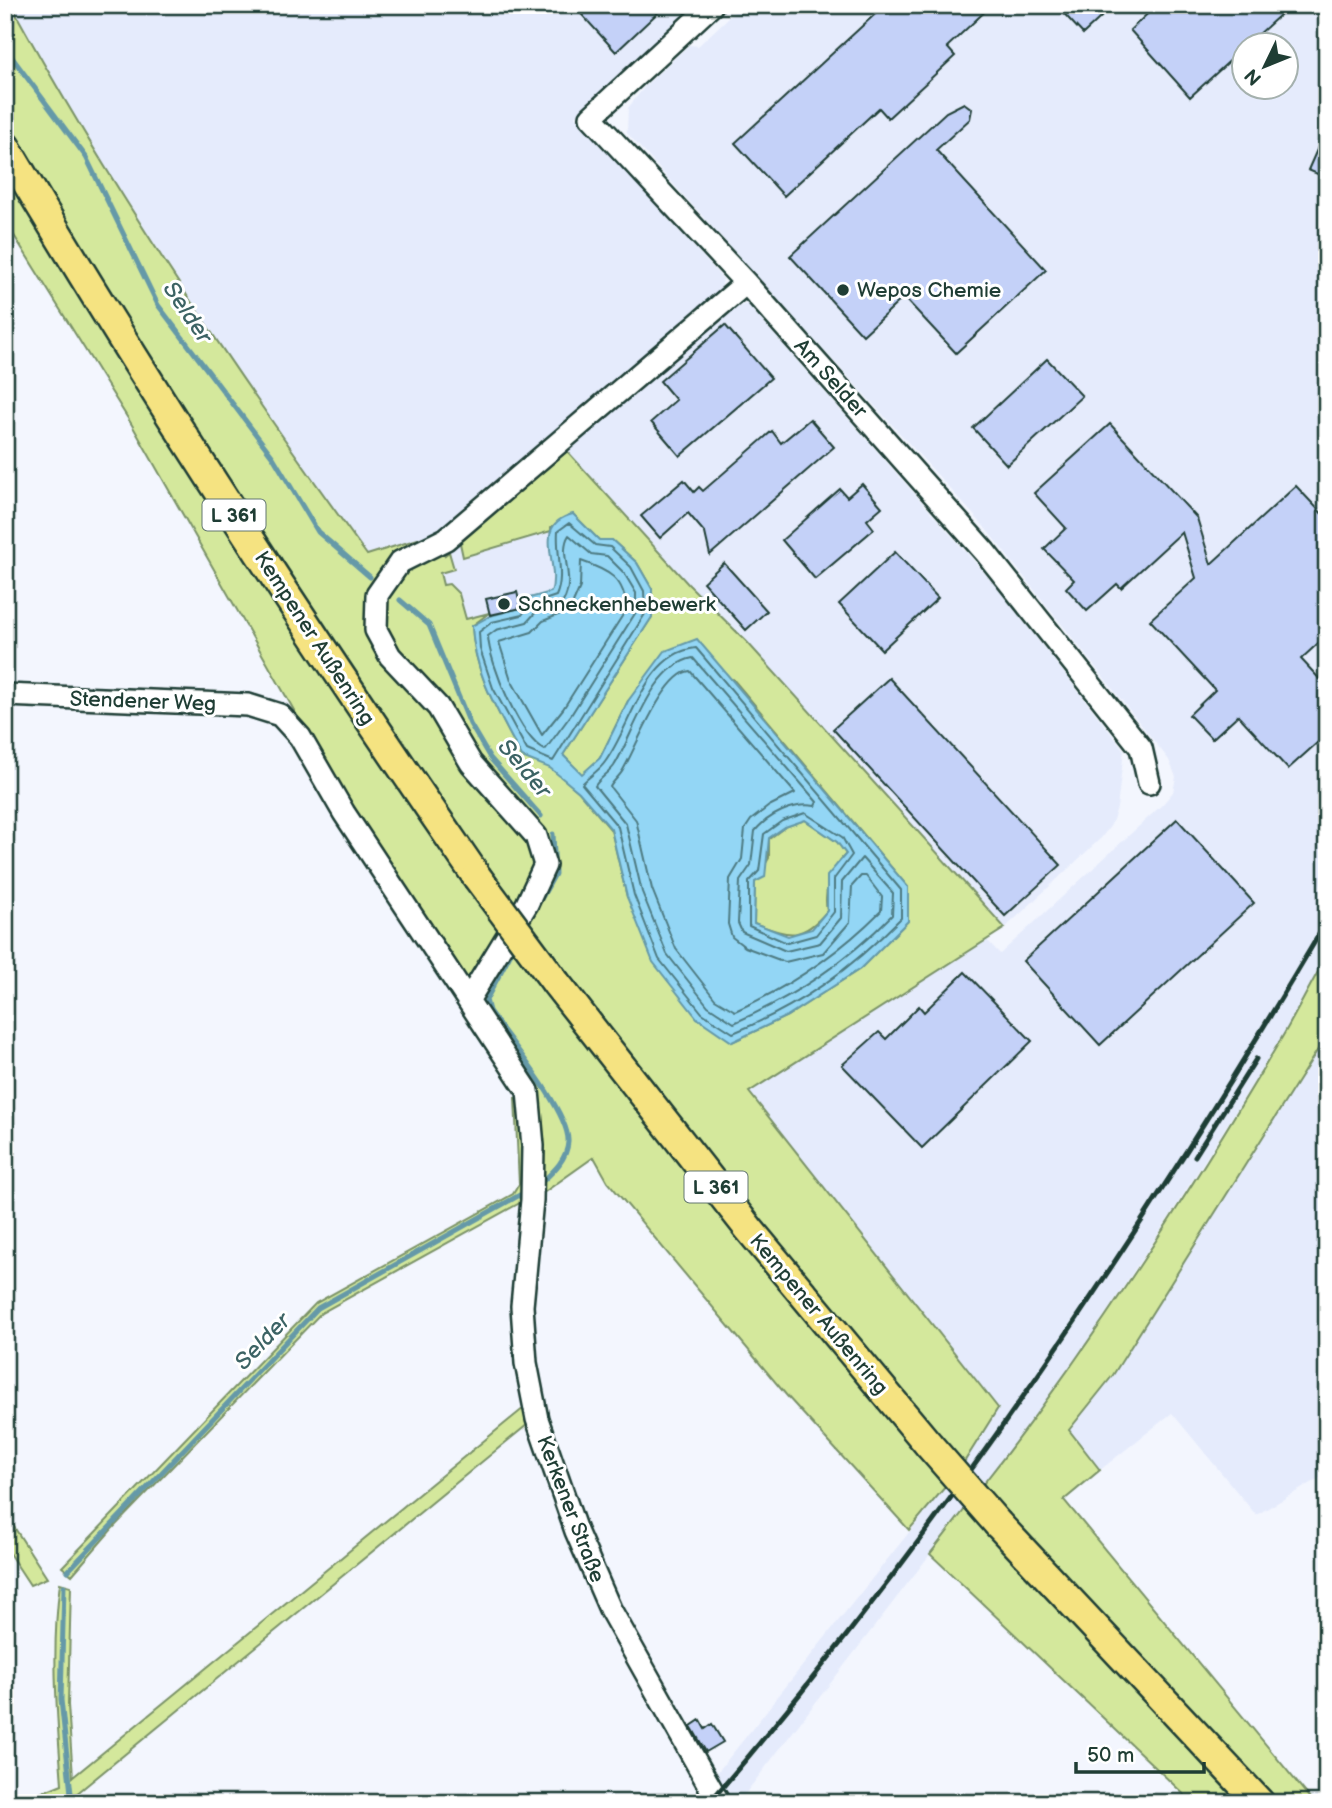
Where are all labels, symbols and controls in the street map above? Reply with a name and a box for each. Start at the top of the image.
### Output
north arrow [1230,32,1300,102]
text: N [1240,64,1267,90]
water label: Selder [156,276,219,350]
place label: Wepos Chemie [857,278,1001,303]
marker: Wepos Chemie [835,282,851,298]
street label: Am Selder [789,334,873,423]
road number: L 361 [202,500,266,530]
street label: Kempener Außenring [249,547,380,730]
place label: Schneckenhebewerk [518,592,717,617]
marker: Schneckenhebewerk [496,596,512,612]
street label: Stendener Weg [69,686,217,717]
water label: Selder [491,733,558,805]
road number: L 361 [684,1172,748,1203]
street label: Kempener Außenring [744,1229,893,1400]
water label: Selder [229,1306,298,1376]
street label: Kerkener Straße [531,1432,610,1586]
scale bar [1076,1731,1204,1775]
text: 50 m [1087,1743,1134,1768]

